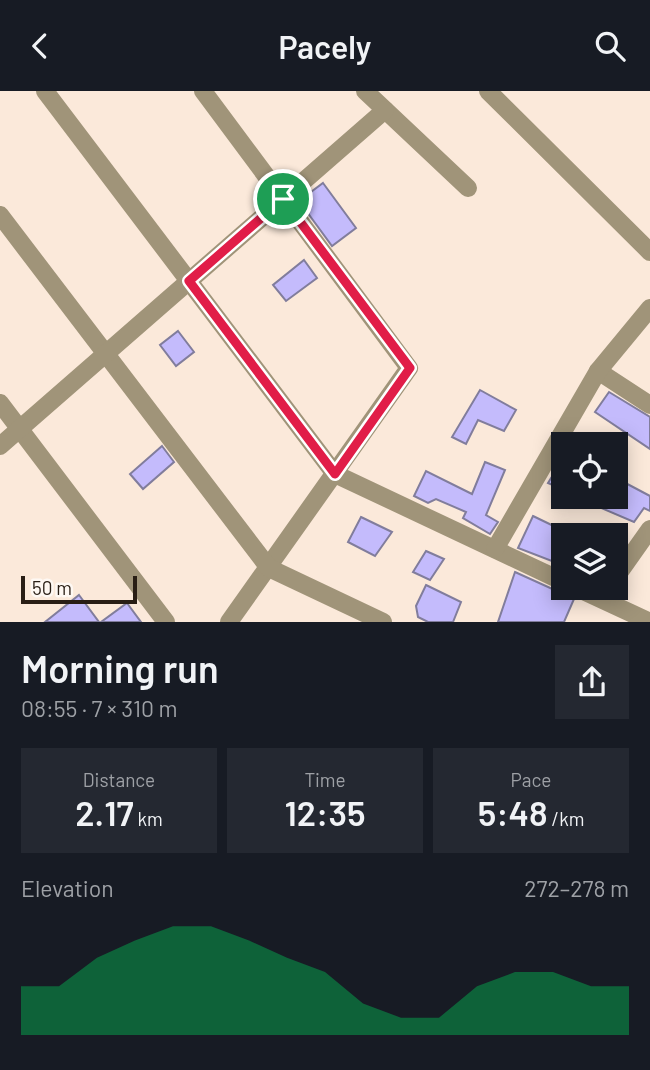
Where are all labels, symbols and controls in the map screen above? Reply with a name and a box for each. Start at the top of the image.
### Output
icon: back [21,27,59,65]
text: Pacely [279,27,372,65]
icon: search [591,27,629,65]
pin [253,169,313,229]
icon: arrive [264,180,302,218]
map controls [551,432,628,600]
button: locate [551,432,628,509]
button: layers [551,523,628,600]
scale bar [21,573,136,605]
text: 50 m [32,576,72,599]
text: Morning run [21,645,219,691]
button: share [555,645,629,719]
text: 08:55 · 7 × 310 m [21,694,178,722]
text: Distance [83,768,155,791]
text: Time [304,768,346,791]
text: Pace [511,768,551,791]
text: 2.17 [75,791,134,833]
text: 12:35 [284,791,366,833]
text: 5:48 [478,791,548,833]
text: km [134,807,163,830]
text: /km [548,807,584,830]
text: Elevation [21,874,114,902]
text: 272–278 m [524,874,629,902]

